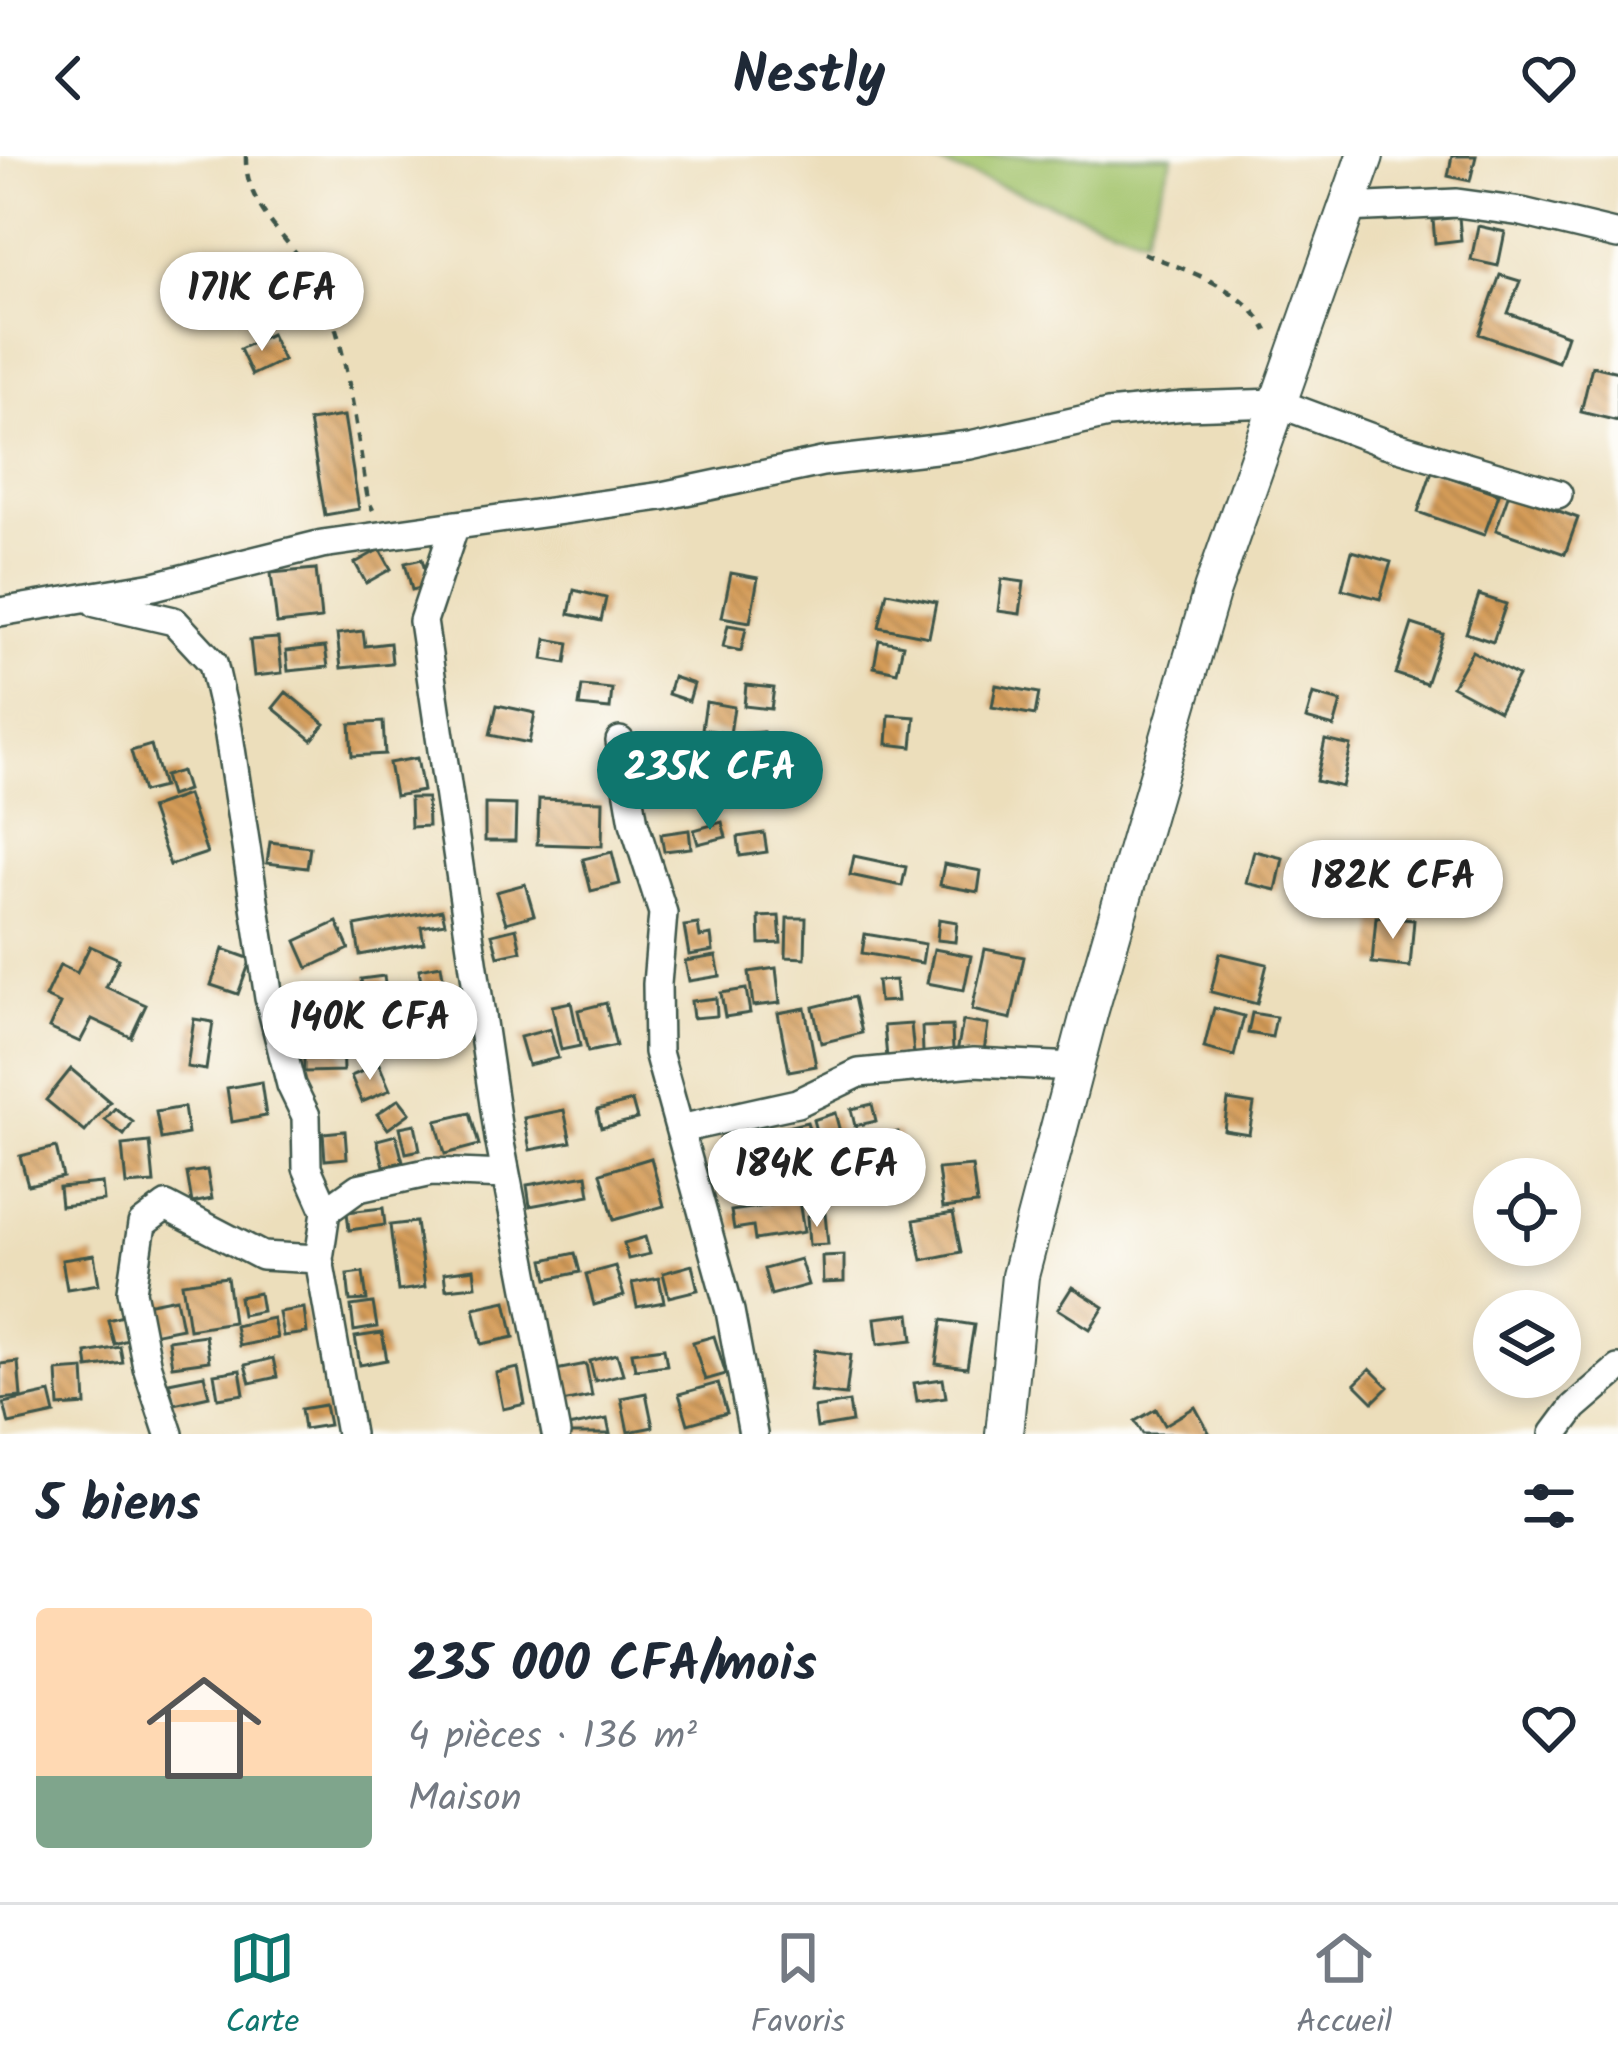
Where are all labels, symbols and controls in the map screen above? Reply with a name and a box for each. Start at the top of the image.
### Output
text: Nestly [733,35,885,121]
icon: back [36,45,102,111]
icon: heart [1516,45,1582,111]
pin: 171K CFA [138,252,386,354]
text: 171K CFA [187,260,337,322]
pin: 235K CFA [586,731,834,833]
text: 235K CFA [624,739,796,801]
pin: 182K CFA [1269,840,1517,942]
text: 182K CFA [1310,848,1476,910]
pin: 140K CFA [246,981,494,1083]
text: 140K CFA [289,989,451,1051]
pin: 184K CFA [693,1128,941,1230]
text: 184K CFA [735,1136,899,1198]
map controls [1473,1158,1581,1398]
button: locate [1473,1158,1581,1266]
button: layers [1473,1290,1581,1398]
text: 5 biens [36,1466,201,1547]
icon: filters [1516,1473,1582,1539]
text: 235 000 CFA/mois [408,1626,817,1707]
icon: home [132,1656,276,1800]
icon: heart [1516,1695,1582,1761]
text: 4 pièces · 136 m² [408,1707,697,1769]
text: Maison [408,1769,521,1831]
tab: Carte [226,1925,299,2050]
tab: Favoris [751,1925,845,2050]
tab: Accueil [1296,1925,1392,2050]

